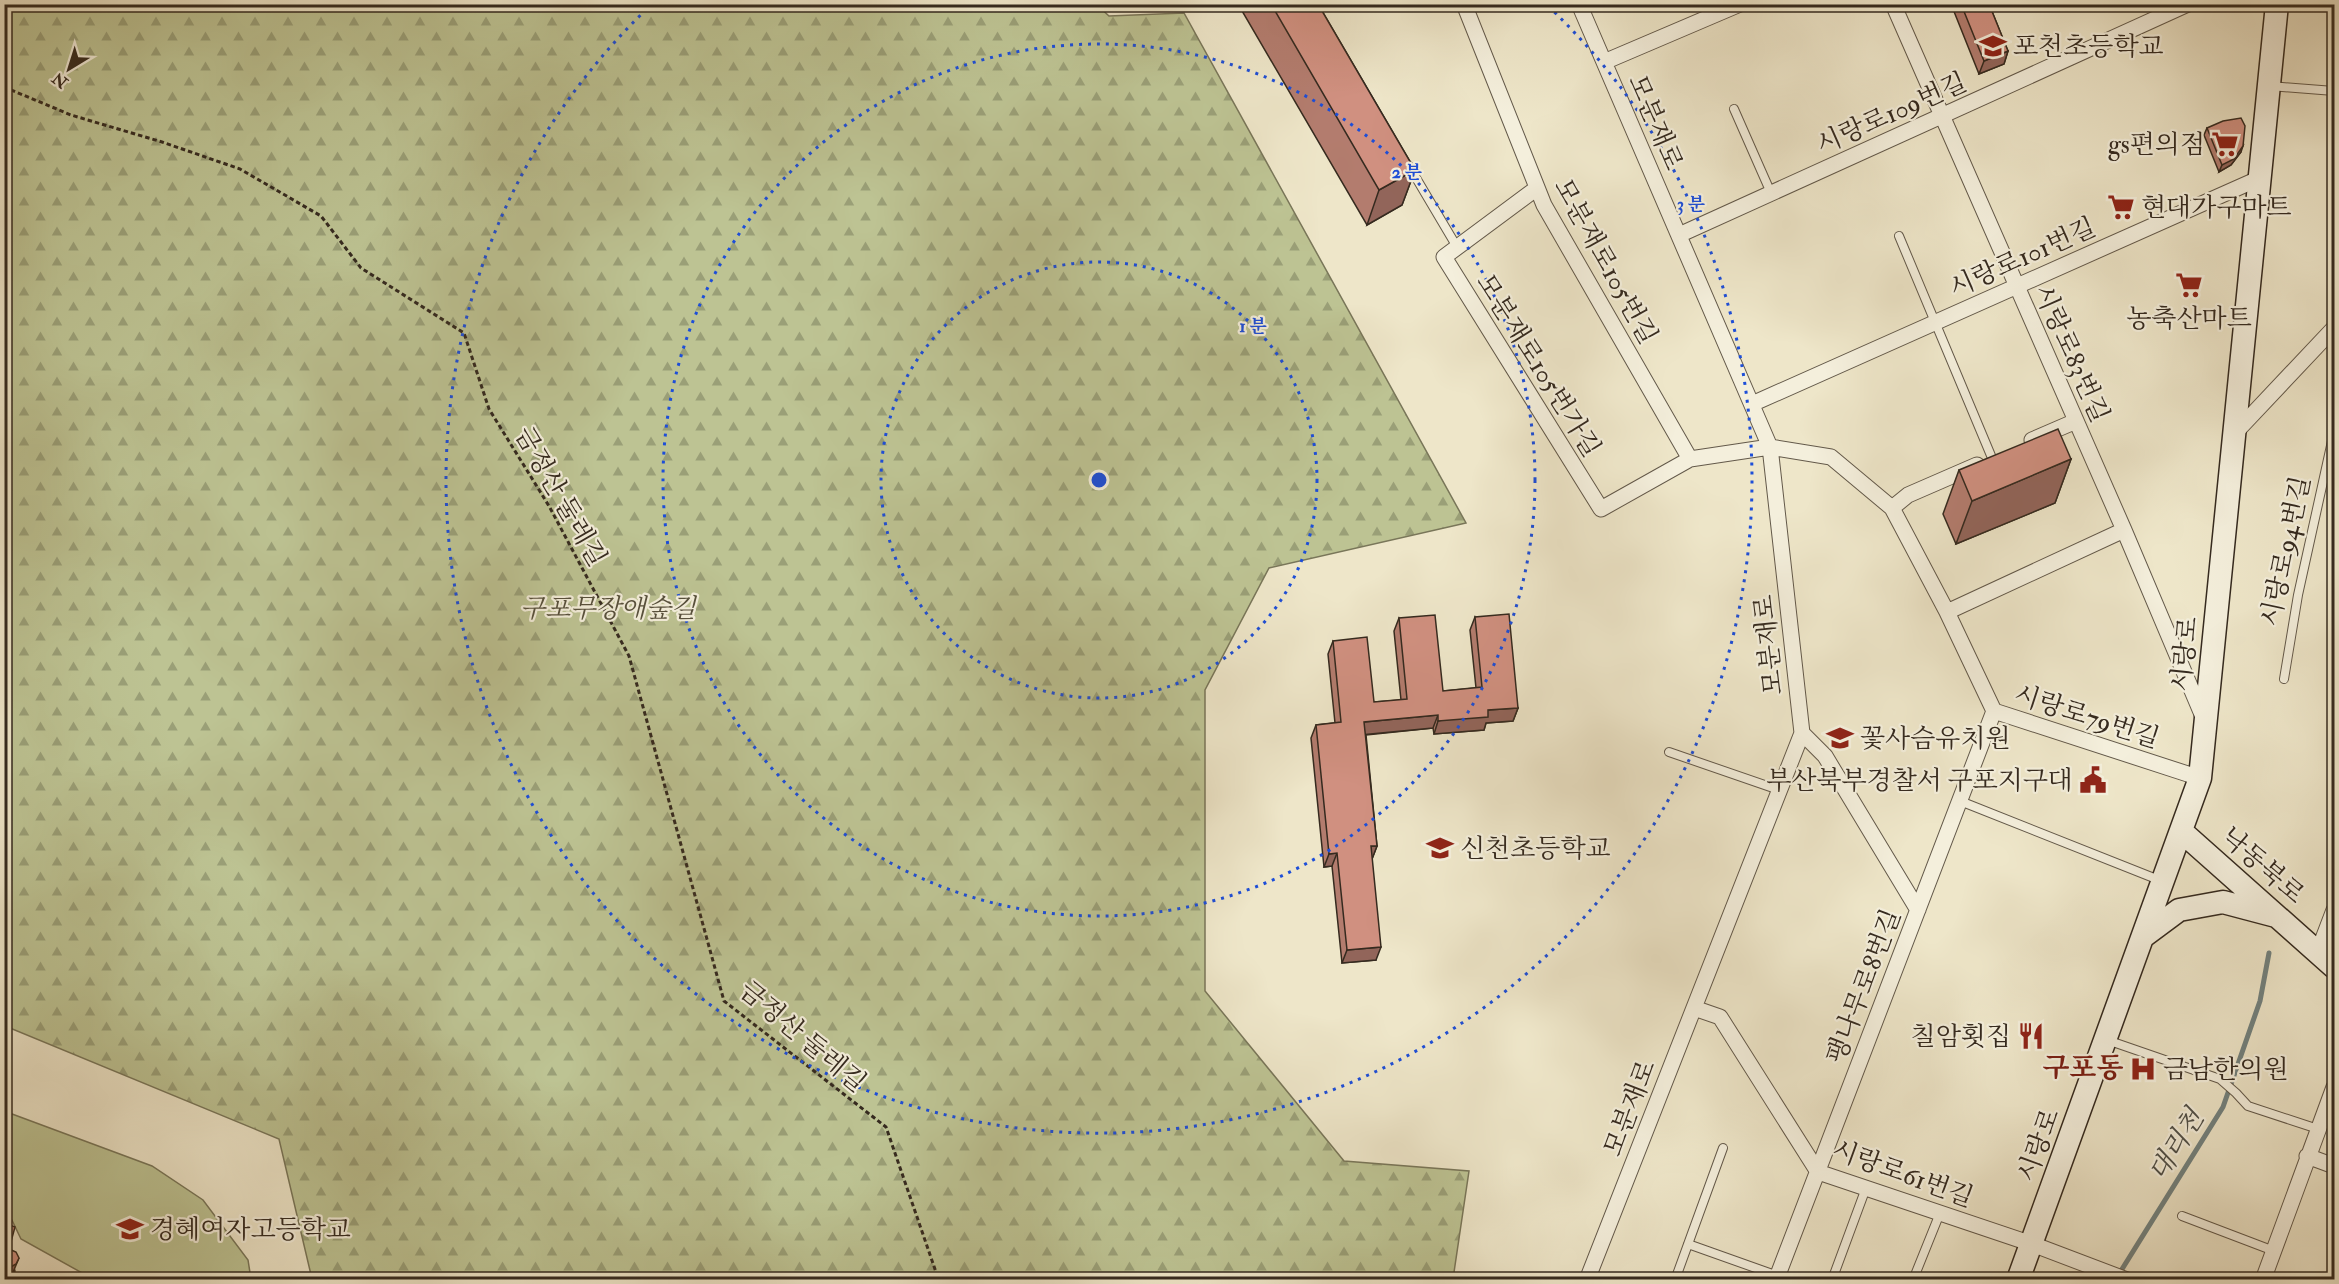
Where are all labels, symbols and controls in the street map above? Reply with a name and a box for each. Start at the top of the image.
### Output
school or university icon: 포천초등학교 [1978,31,2008,61]
place label: 포천초등학교 [2013,31,2164,63]
north arrow [39,39,99,99]
street label: 시랑로109번길 [1811,66,1972,161]
text: N [48,67,73,93]
street label: 모분재로 [1621,70,1689,175]
place label: gs편의점 [2108,129,2205,161]
supermarket icon: gs편의점 [2210,129,2240,159]
text: 2 분 [1392,161,1423,184]
street label: 모분재로105번길 [1546,173,1664,350]
supermarket icon: 현대가구마트 [2106,192,2136,222]
place label: 현대가구마트 [2141,192,2292,224]
text: 3 분 [1677,193,1706,216]
street label: 시랑로101번길 [1944,211,2101,304]
street label: 모분재로105번가길 [1469,268,1607,463]
supermarket icon: 농축산마트 [2174,270,2204,300]
street label: 시랑로83번길 [2026,279,2116,427]
place label: 농축산마트 [2126,303,2252,335]
text: 1 분 [1239,315,1267,338]
street label: 금정산 둘레길 [507,421,613,572]
centre of rings [1089,470,1109,490]
street label: 시랑로94번길 [2254,473,2318,629]
park label: 구포무장애숲길 [520,593,698,625]
street label: 모분재로 [1748,593,1790,697]
street label: 시랑로 [2165,615,2205,693]
street label: 시랑로79번길 [2010,678,2163,755]
school or university icon: 꽃사슴유치원 [1825,723,1855,753]
place label: 꽃사슴유치원 [1860,723,2011,755]
place label: 부산북부경찰서 구포지구대 [1766,765,2073,797]
public building icon: 부산북부경찰서 구포지구대 [2078,765,2108,795]
street label: 낙동북로 [2214,821,2311,911]
school or university icon: 신천초등학교 [1425,833,1455,863]
place label: 신천초등학교 [1460,833,1611,865]
street label: 팽나무로8번길 [1820,905,1908,1068]
street label: 금정산 둘레길 [732,974,872,1099]
place label: 칠암횟집 [1911,1021,2011,1053]
restaurant icon: 칠암횟집 [2016,1021,2046,1051]
district label: 구포동 [2042,1051,2124,1086]
hospital icon: 금남한의원 [2128,1054,2158,1084]
place label: 금남한의원 [2163,1054,2289,1086]
street label: 모분재로 [1597,1056,1663,1161]
water label: 대리천 [2142,1102,2212,1187]
street label: 시랑로 [2011,1104,2067,1186]
street label: 시랑로61번길 [1828,1134,1978,1214]
school or university icon: 경혜여자고등학교 [115,1214,145,1244]
place label: 경혜여자고등학교 [150,1214,351,1246]

